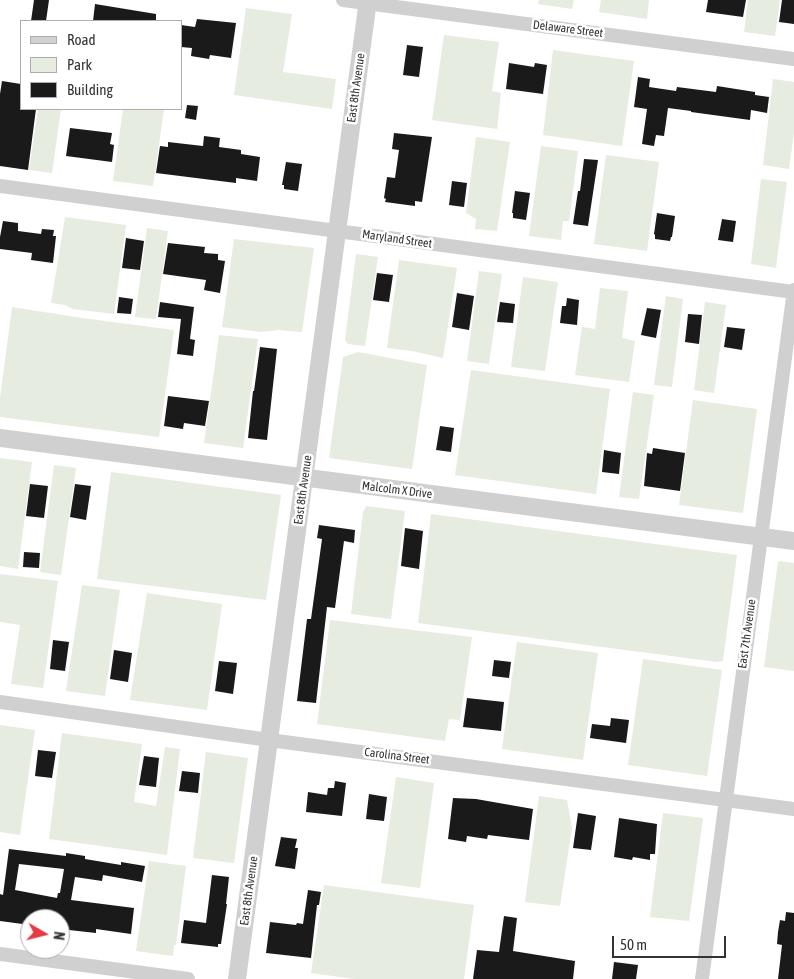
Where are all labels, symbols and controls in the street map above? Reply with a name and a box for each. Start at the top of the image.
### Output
street label: Delaware Street [532,18,604,40]
legend [20,20,182,110]
text: Road [67,31,96,48]
street label: East 8th Avenue [344,52,368,124]
text: Park [67,56,92,73]
text: Building [67,81,113,98]
street label: Maryland Street [361,227,433,251]
street label: East 8th Avenue [291,454,315,526]
street label: Malcolm X Drive [361,479,433,501]
street label: East 7th Avenue [735,598,759,670]
street label: Carolina Street [364,745,430,767]
street label: East 8th Avenue [237,855,261,927]
north arrow [20,909,70,959]
scale bar [614,926,728,958]
text: N [50,931,67,941]
text: 50 m [620,936,647,953]

